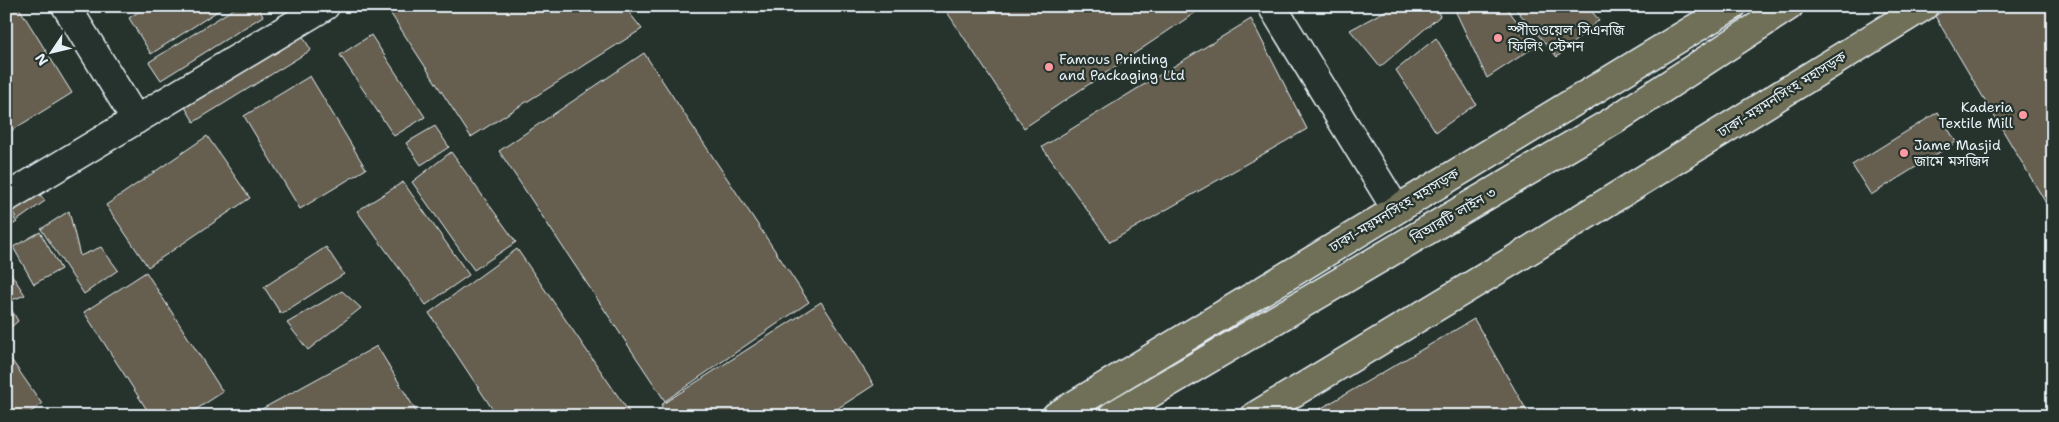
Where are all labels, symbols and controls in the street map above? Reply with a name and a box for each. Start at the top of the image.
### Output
place label: স্পীডওয়েল সিএনজি ফিলিং স্টেশন [1507,21,1626,55]
north arrow [28,28,78,78]
marker: স্পীডওয়েল সিএনজি ফিলিং স্টেশন [1492,32,1504,44]
street label: ঢাকা-ময়মনসিংহ মহাসড়ক [1714,47,1850,141]
text: N [31,50,52,69]
place label: Famous Printing and Packaging Ltd [1059,50,1185,84]
marker: Famous Printing and Packaging Ltd [1043,61,1055,73]
place label: Kaderia Textile Mill [1939,98,2014,132]
marker: Kaderia Textile Mill [2017,109,2029,121]
place label: Jame Masjid জামে মসজিদ [1913,136,2001,170]
marker: Jame Masjid জামে মসজিদ [1898,147,1910,159]
street label: ঢাকা-ময়মনসিংহ মহাসড়ক [1325,164,1463,256]
street label: বিআরটি লাইন ৩ [1406,183,1499,247]

